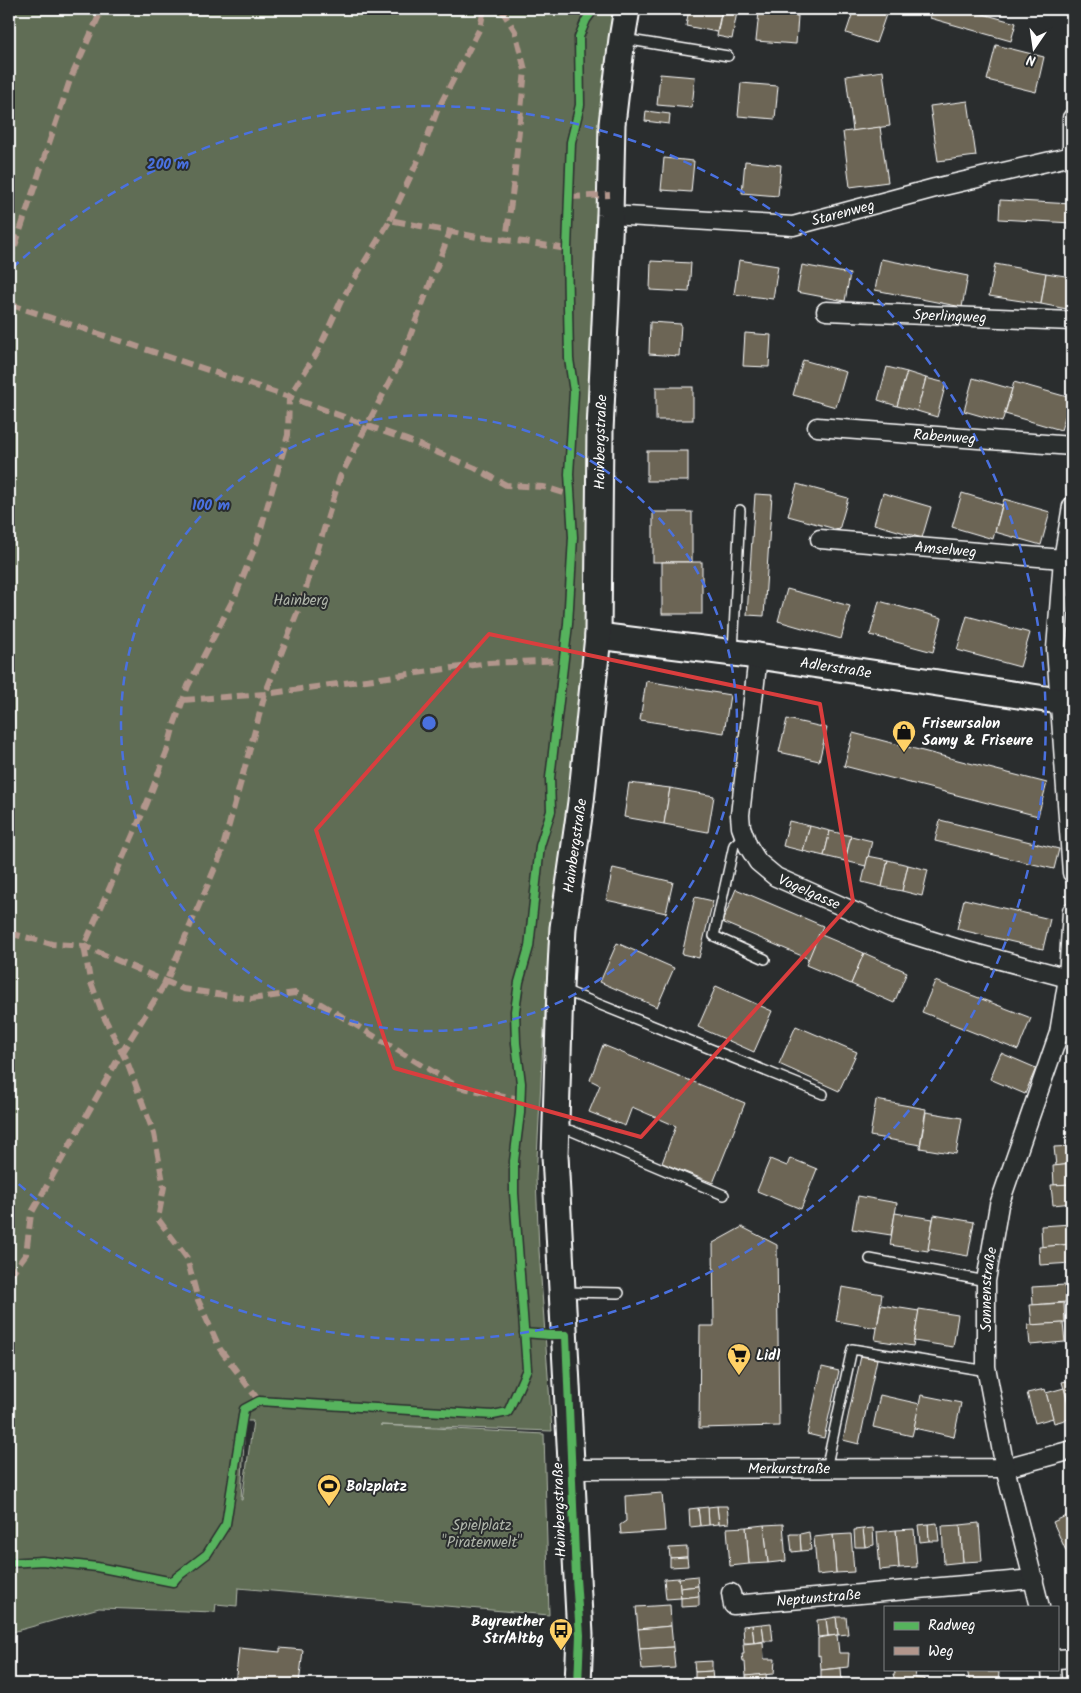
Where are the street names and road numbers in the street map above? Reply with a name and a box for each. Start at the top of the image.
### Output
street label: Starenweg [809,194,877,234]
street label: Sperlingweg [913,304,987,331]
street label: Hainbergstraße [588,394,615,490]
street label: Rabenweg [913,423,977,452]
street label: Amselweg [914,536,977,565]
street label: Adlerstraße [798,651,873,686]
street label: Hainbergstraße [557,797,594,895]
street label: Vogelgasse [774,868,844,917]
street label: Sonnenstraße [975,1245,1005,1332]
street label: Merkurstraße [748,1457,831,1482]
street label: Hainbergstraße [546,1462,574,1558]
street label: Neptunstraße [775,1583,862,1614]

